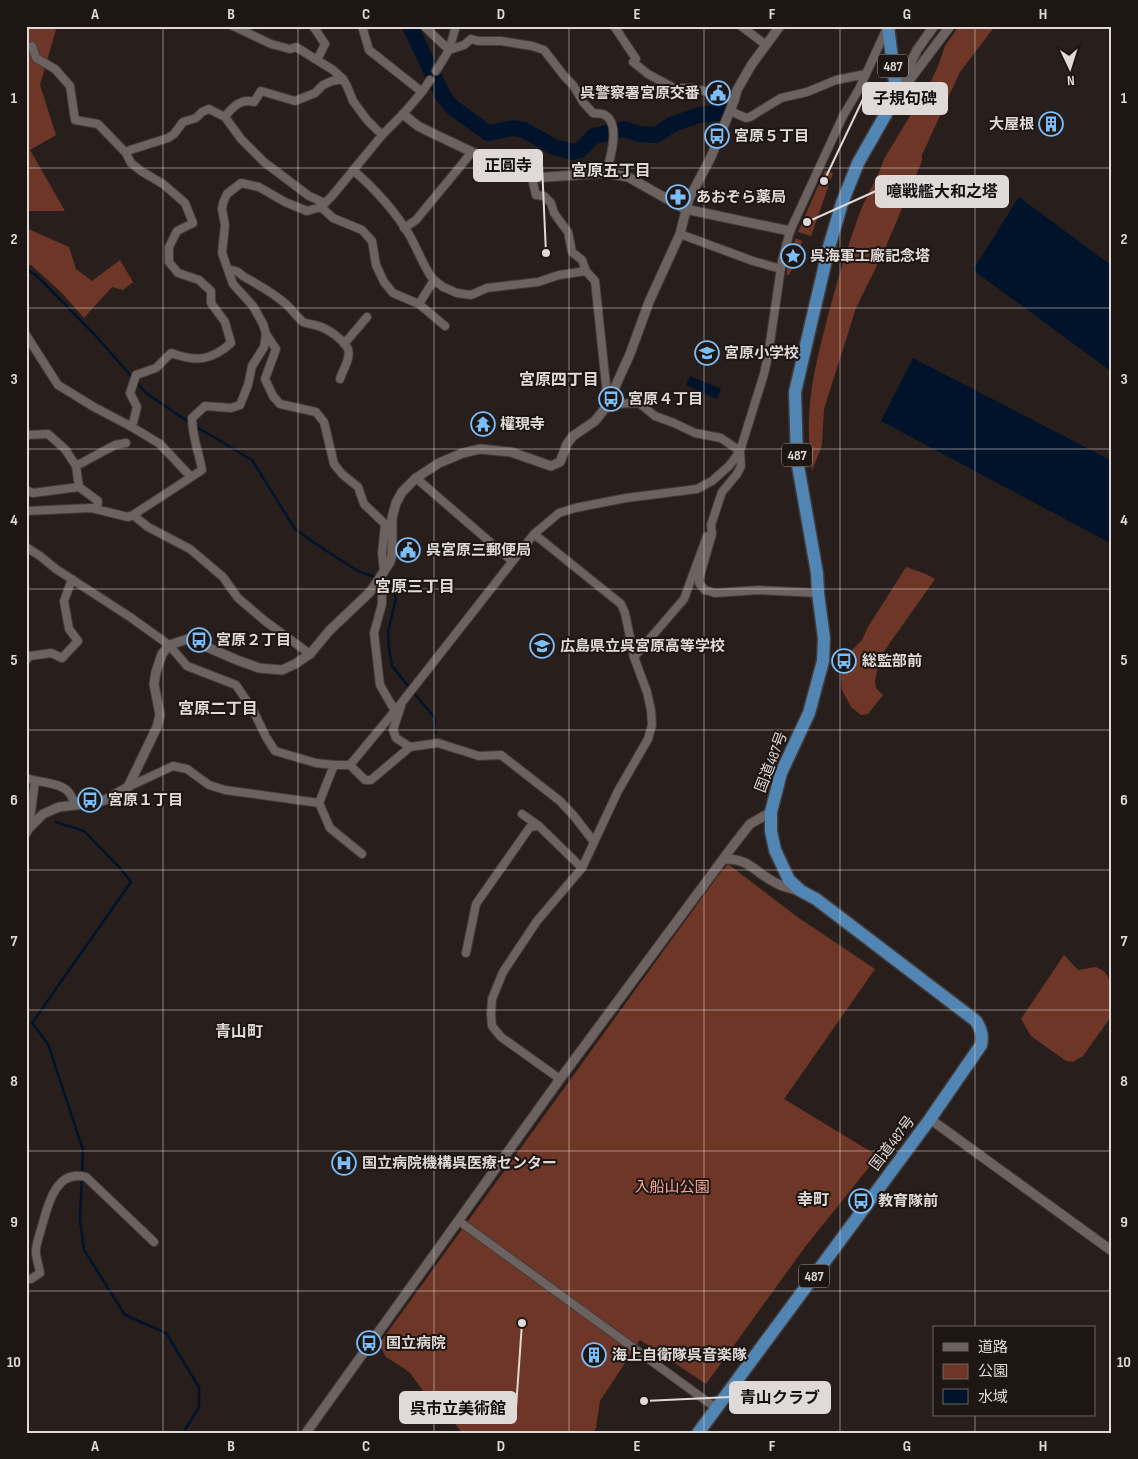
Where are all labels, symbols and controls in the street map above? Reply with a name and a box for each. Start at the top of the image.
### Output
text: A [90,5,99,24]
text: B [227,5,235,24]
text: C [362,5,370,24]
text: D [497,5,505,24]
text: E [634,5,641,24]
text: F [769,5,776,24]
text: G [903,5,911,24]
text: H [1039,5,1047,24]
north arrow [1046,42,1096,92]
road number: 487 [878,54,908,78]
text: N [1067,72,1075,89]
public building icon: 呉警察署宮原交番 [705,80,731,106]
callout: 子規句碑 [863,83,947,114]
place label: 呉警察署宮原交番 [580,84,700,103]
text: 1 [11,89,18,108]
text: 1 [1121,89,1128,108]
text: 子規句碑 [873,90,937,109]
building icon: 大屋根 [1038,111,1064,137]
place label: 大屋根 [989,115,1034,134]
bus stop icon: 宮原５丁目 [704,123,730,149]
place label: 宮原５丁目 [734,127,809,146]
callout: 正圓寺 [474,150,542,181]
text: 正圓寺 [484,157,532,176]
district label: 宮原五丁目 [571,162,651,181]
callout: 噫戦艦大和之塔 [876,176,1008,207]
text: 噫戦艦大和之塔 [886,182,998,202]
pharmacy icon: あおぞら薬局 [665,184,691,210]
place label: あおぞら薬局 [696,188,786,207]
text: 2 [10,230,18,249]
text: 2 [1120,230,1128,249]
place icon: 呉海軍工廠記念塔 [780,243,806,269]
place label: 呉海軍工廠記念塔 [810,247,930,266]
school or university icon: 宮原小学校 [694,340,720,366]
place label: 宮原小学校 [724,344,799,363]
text: 3 [10,370,18,389]
text: 3 [1120,370,1128,389]
district label: 宮原四丁目 [519,371,599,390]
bus stop icon: 宮原４丁目 [598,386,624,412]
place label: 宮原４丁目 [628,390,703,409]
temple icon: 權現寺 [470,411,496,437]
place label: 權現寺 [500,415,545,434]
road number: 487 [782,444,812,466]
text: 4 [10,511,18,530]
text: 4 [1120,511,1128,530]
public building icon: 呉宮原三郵便局 [395,537,421,563]
place label: 呉宮原三郵便局 [426,541,531,560]
district label: 宮原三丁目 [375,578,455,597]
bus stop icon: 宮原２丁目 [186,627,212,653]
place label: 宮原２丁目 [216,631,291,650]
school or university icon: 広島県立呉宮原高等学校 [529,633,555,659]
place label: 広島県立呉宮原高等学校 [560,637,725,656]
bus stop icon: 総監部前 [831,648,857,674]
text: 5 [10,651,18,670]
text: 5 [1120,651,1128,670]
place label: 総監部前 [862,652,922,671]
district label: 宮原二丁目 [178,700,258,719]
street label: 国道487号 [751,729,792,795]
bus stop icon: 宮原１丁目 [77,787,103,813]
text: 6 [10,791,18,810]
place label: 宮原１丁目 [108,791,183,810]
text: 6 [1120,791,1128,810]
text: 7 [11,932,18,951]
text: 7 [1121,932,1128,951]
district label: 青山町 [215,1023,263,1042]
text: 8 [10,1072,18,1091]
text: 8 [1120,1072,1128,1091]
street label: 国道487号 [866,1112,919,1175]
hospital icon: 国立病院機構呉医療センター [331,1150,357,1176]
place label: 国立病院機構呉医療センター [362,1154,557,1173]
park label: 入船山公園 [634,1178,710,1197]
bus stop icon: 教育隊前 [848,1188,874,1214]
district label: 幸町 [797,1191,829,1210]
place label: 教育隊前 [878,1192,938,1211]
text: 9 [10,1213,18,1232]
text: 9 [1120,1213,1128,1232]
road number: 487 [799,1264,829,1288]
legend [933,1326,1096,1416]
bus stop icon: 国立病院 [356,1330,382,1356]
place label: 国立病院 [386,1334,446,1353]
text: 道路 [978,1338,1008,1357]
building icon: 海上自衛隊呉音楽隊 [581,1342,607,1368]
place label: 海上自衛隊呉音楽隊 [612,1346,747,1365]
text: 10 [7,1353,21,1372]
text: 10 [1117,1353,1131,1372]
text: 公園 [978,1362,1008,1381]
callout: 青山クラブ [730,1382,830,1413]
text: 水域 [978,1388,1008,1407]
text: 青山クラブ [740,1389,820,1408]
callout: 呉市立美術館 [400,1392,516,1423]
text: 呉市立美術館 [410,1399,506,1419]
text: A [90,1437,99,1456]
text: B [227,1437,235,1456]
text: C [362,1437,370,1456]
text: D [497,1437,505,1456]
text: E [634,1437,641,1456]
text: F [769,1437,776,1456]
text: G [903,1437,911,1456]
text: H [1039,1437,1047,1456]

